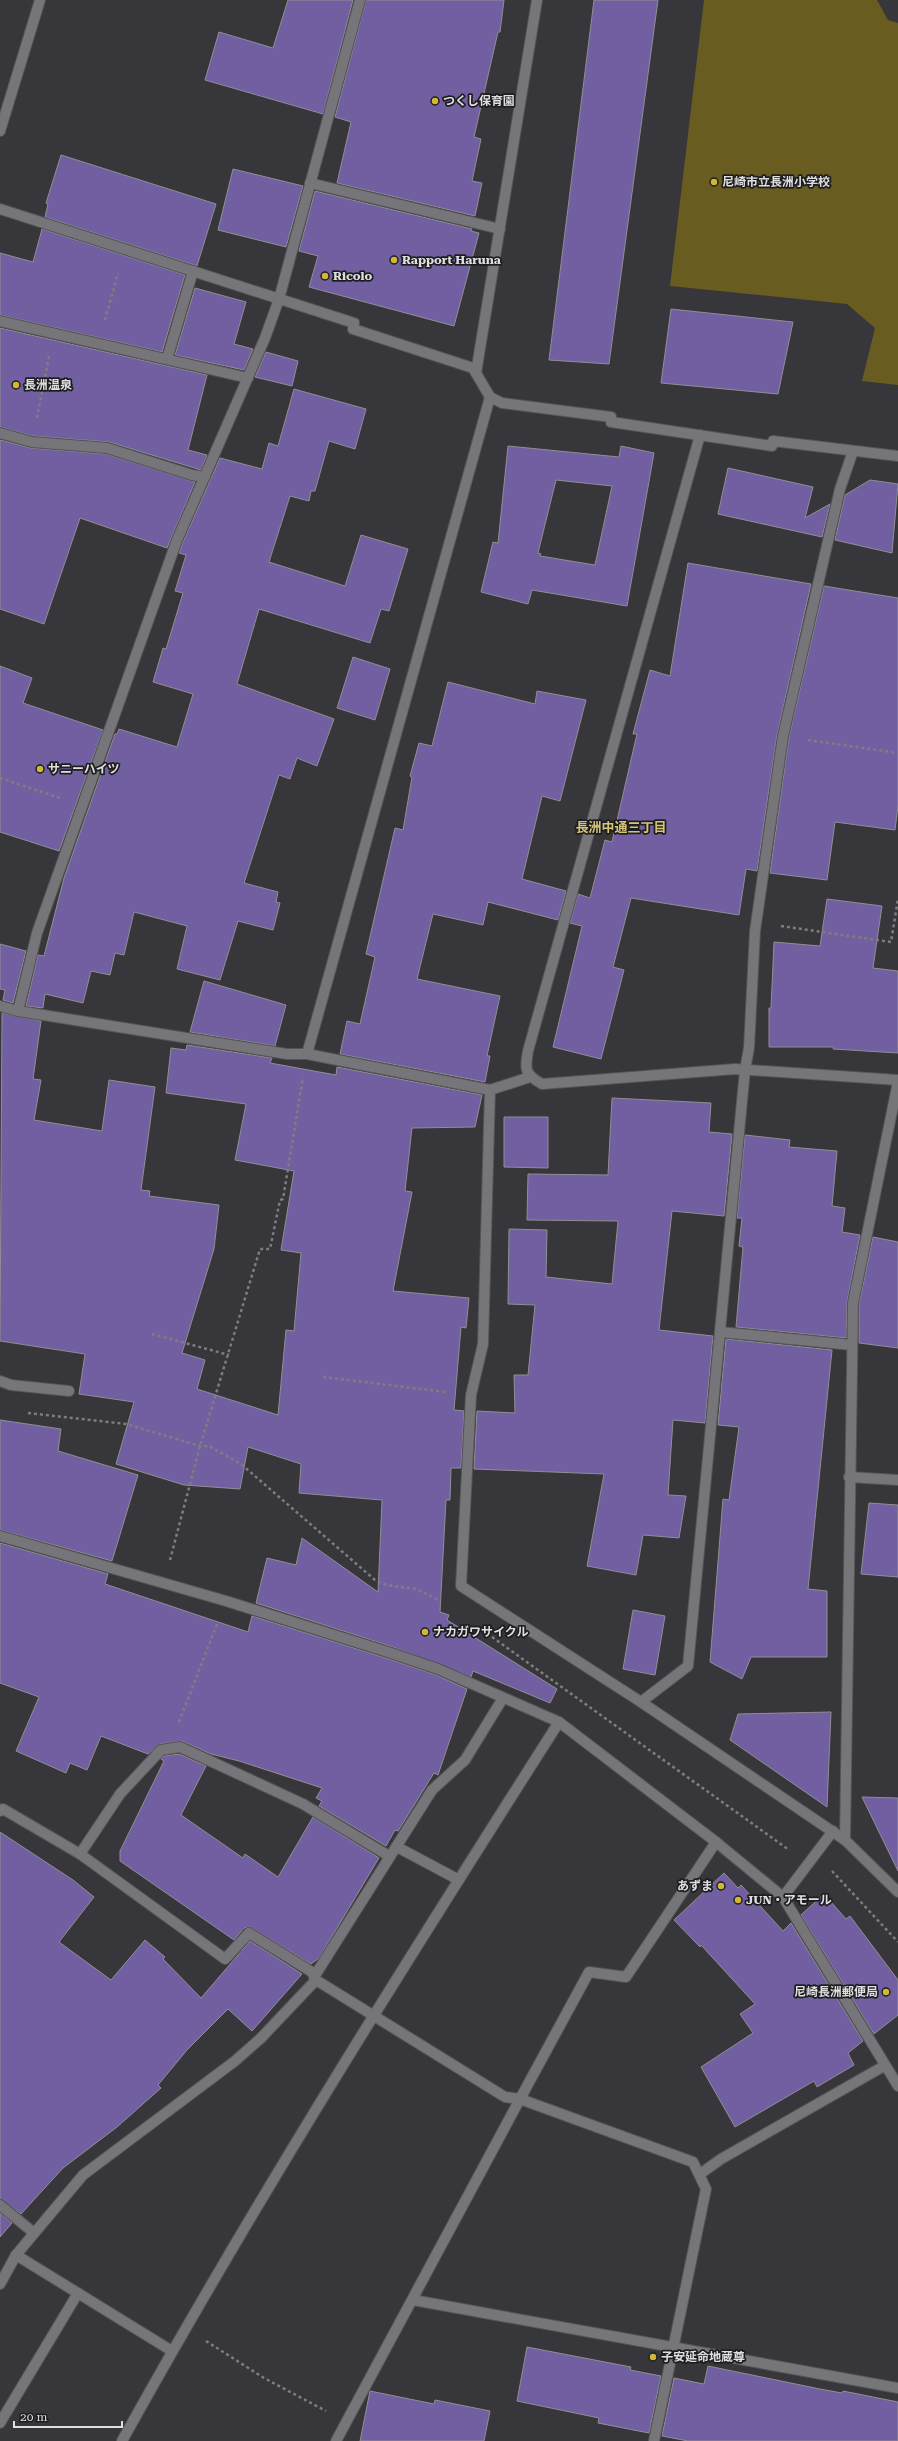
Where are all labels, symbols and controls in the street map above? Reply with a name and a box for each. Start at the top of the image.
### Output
place label: つくし保育園 [443,94,515,108]
marker: つくし保育園 [430,96,440,106]
place label: 尼崎市立長洲小学校 [722,175,830,189]
marker: 尼崎市立長洲小学校 [709,177,719,187]
place label: Rapport Haruna [402,253,501,267]
marker: Rapport Haruna [389,255,399,265]
place label: Ricolo [333,269,372,283]
marker: Ricolo [320,271,330,281]
place label: 長洲温泉 [24,378,72,392]
marker: 長洲温泉 [11,380,21,390]
place label: サニーハイツ [48,762,120,776]
marker: サニーハイツ [35,764,45,774]
district label: 長洲中通三丁目 [575,820,667,835]
place label: ナカガワサイクル [433,1625,528,1639]
marker: ナカガワサイクル [420,1627,430,1637]
place label: あずま [677,1879,713,1893]
marker: あずま [716,1881,726,1891]
place label: JUN・アモール [746,1893,832,1907]
marker: JUN・アモール [733,1895,743,1905]
place label: 尼崎長洲郵便局 [794,1985,878,1999]
marker: 尼崎長洲郵便局 [881,1987,891,1997]
place label: 子安延命地蔵尊 [661,2350,745,2364]
marker: 子安延命地蔵尊 [648,2352,658,2362]
scale bar [14,2403,122,2429]
text: 20 m [20,2410,47,2424]

